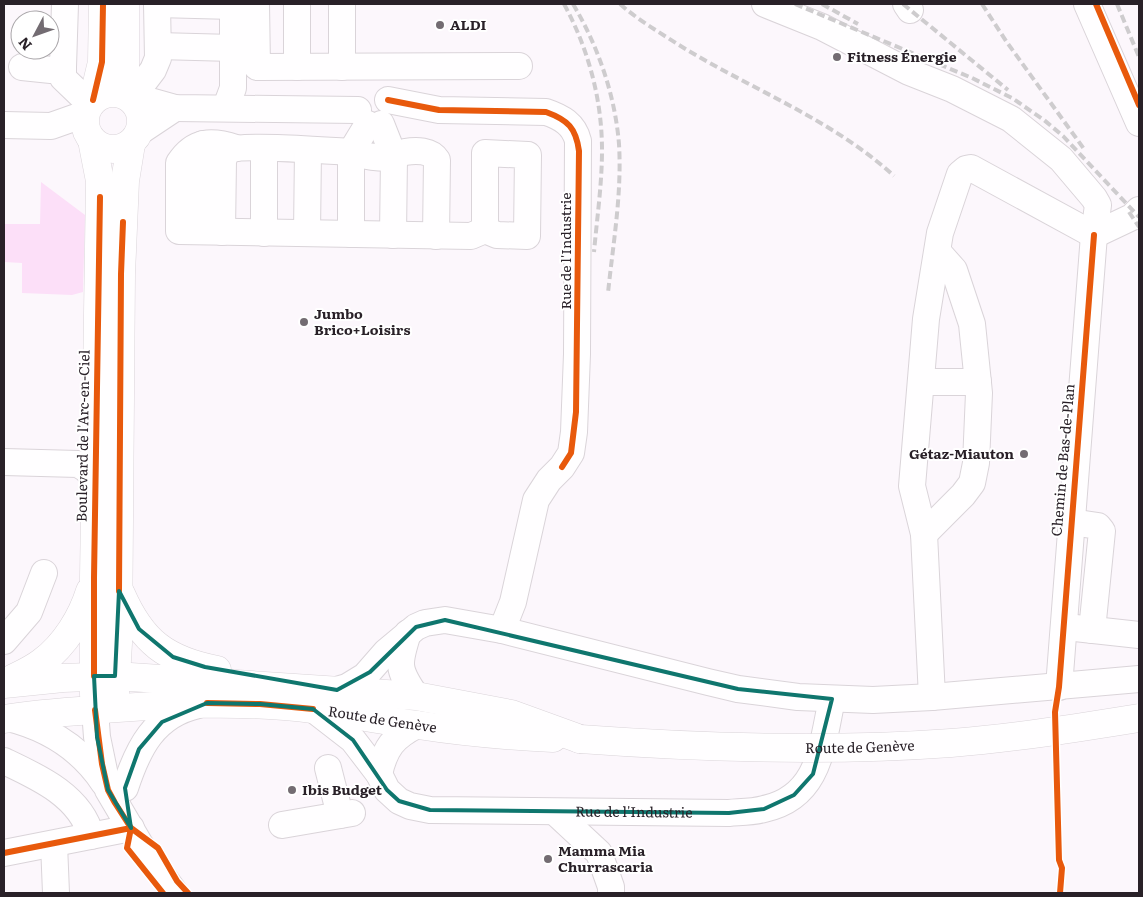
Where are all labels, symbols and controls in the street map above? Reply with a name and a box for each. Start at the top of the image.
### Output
north arrow [10,10,60,60]
place label: ALDI [450,14,487,34]
marker: ALDI [434,19,446,31]
text: N [13,33,36,55]
place label: Fitness Énergie [847,46,957,66]
marker: Fitness Énergie [831,51,843,63]
street label: Rue de l'Industrie [555,192,575,310]
place label: Jumbo Brico+Loisirs [314,303,410,339]
marker: Jumbo Brico+Loisirs [298,316,310,328]
street label: Boulevard de l'Arc-en-Ciel [70,349,94,522]
street label: Chemin de Bas-de-Plan [1045,383,1079,537]
place label: Gétaz-Miauton [909,443,1014,463]
marker: Gétaz-Miauton [1018,448,1030,460]
street label: Route de Genève [327,700,438,737]
street label: Route de Genève [805,734,915,757]
place label: Ibis Budget [302,779,383,799]
marker: Ibis Budget [286,784,298,796]
street label: Rue de l'Industrie [575,800,693,822]
place label: Mamma Mia Churrascaria [558,840,654,876]
marker: Mamma Mia Churrascaria [542,853,554,865]

